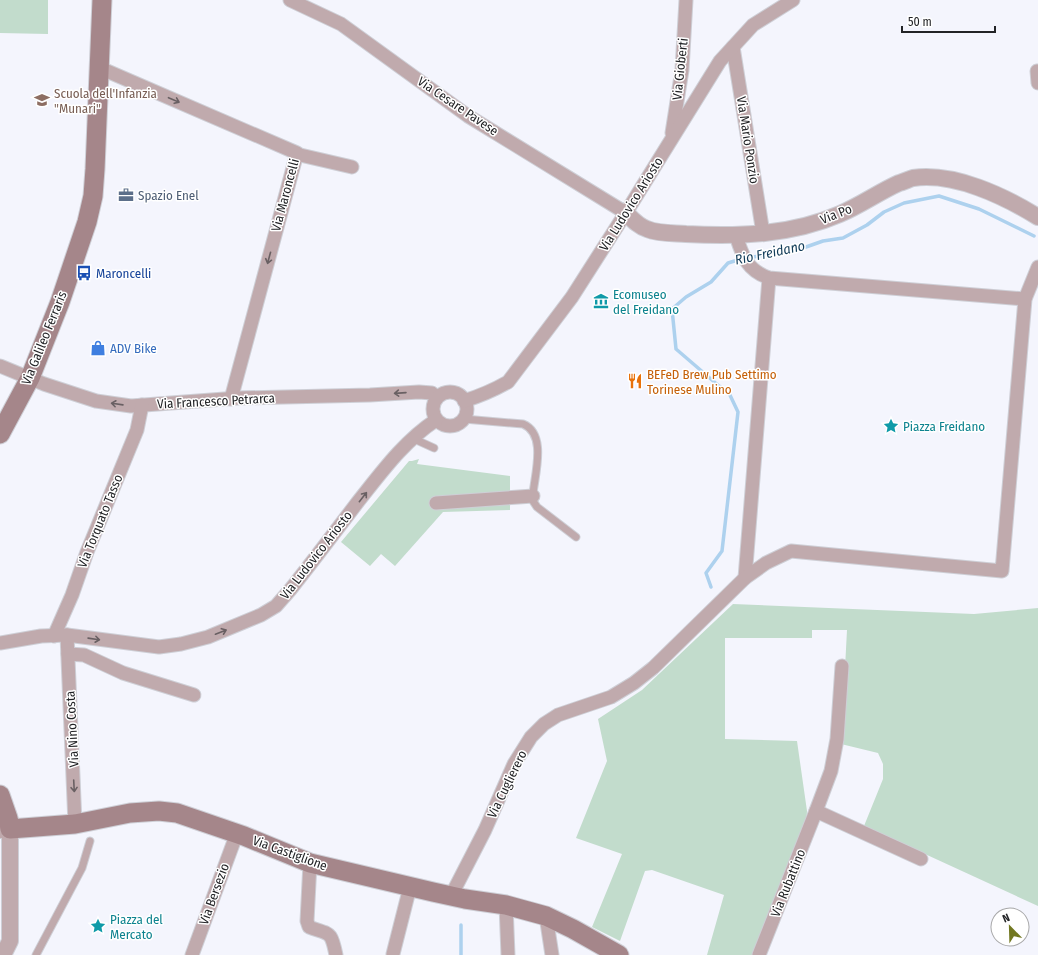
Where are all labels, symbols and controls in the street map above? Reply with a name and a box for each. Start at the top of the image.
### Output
scale bar [902,8,995,34]
text: 50 m [908,15,932,29]
street label: Via Gioberti [669,37,691,101]
street label: Via Cesare Pavese [415,74,501,138]
place label: Scuola dell'Infanzia "Munari" [54,86,157,116]
school or university icon: Scuola dell'Infanzia "Munari" [33,91,51,109]
street label: Via Mario Ponzio [734,95,762,185]
one-way arrow [168,97,180,104]
street label: Via Ludovico Ariosto [596,154,666,254]
street label: Via Maroncelli [268,157,302,233]
office icon: Spazio Enel [117,186,135,204]
place label: Spazio Enel [138,188,199,203]
street label: Via Po [818,201,854,227]
water label: Rio Freidano [733,237,807,269]
one-way arrow [264,251,272,264]
bus stop icon: Maroncelli [75,264,93,282]
place label: Maroncelli [96,266,151,281]
place label: Ecomuseo del Freidano [613,287,679,317]
street label: Via Galileo Ferraris [18,289,70,387]
museum icon: Ecomuseo del Freidano [592,292,610,310]
shop icon: ADV Bike [89,339,107,357]
place label: ADV Bike [110,341,157,356]
place label: BEFeD Brew Pub Settimo Torinese Mulino [647,367,777,397]
restaurant icon: BEFeD Brew Pub Settimo Torinese Mulino [626,372,644,390]
one-way arrow [394,389,407,396]
street label: Via Francesco Petrarca [157,390,275,412]
one-way arrow [111,400,124,408]
place icon: Piazza Freidano [882,417,900,435]
place label: Piazza Freidano [903,419,985,434]
street label: Via Torquato Tasso [74,472,126,570]
one-way arrow [358,491,367,502]
street label: Via Ludovico Ariosto [277,508,355,602]
one-way arrow [215,627,227,635]
one-way arrow [87,635,100,642]
street label: Via Nino Costa [63,690,81,768]
street label: Via Cuglierero [484,748,530,820]
one-way arrow [71,779,78,792]
street label: Via Castiglione [251,833,329,873]
street label: Via Rubattino [768,847,808,919]
street label: Via Bersezio [196,861,232,927]
north arrow [990,907,1030,947]
text: N [1001,911,1012,926]
place label: Piazza del Mercato [110,912,163,942]
place icon: Piazza del Mercato [89,917,107,935]

